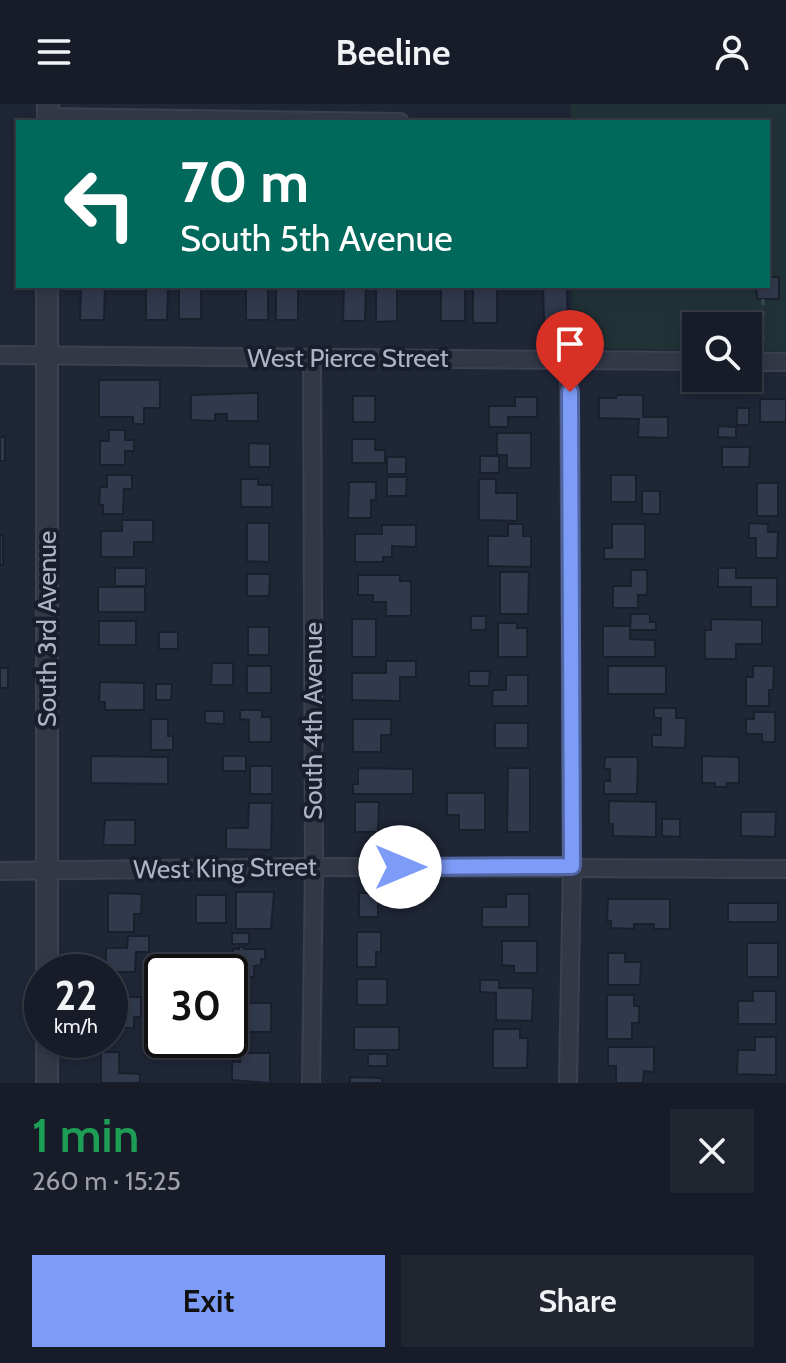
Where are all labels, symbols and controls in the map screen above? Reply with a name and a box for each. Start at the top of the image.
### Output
icon: menu [32,30,76,74]
text: Beeline [335,30,451,74]
icon: person [710,30,754,74]
text: 70 m [180,148,309,216]
icon: left [48,152,152,256]
text: South 5th Avenue [180,216,453,260]
pin [536,310,604,392]
map controls [682,312,762,392]
button: search [682,312,762,392]
icon: arrive [548,322,592,366]
street label: West Pierce Street [247,342,449,374]
street label: South 3rd Avenue [31,531,63,727]
street label: South 4th Avenue [297,622,329,820]
position arrow [358,825,442,909]
street label: West King Street [133,850,317,886]
speed limit sign: 30 [144,954,248,1058]
text: 22 [55,971,97,1020]
text: km/h [54,1014,98,1038]
text: 1 min [32,1106,139,1164]
button: close [670,1109,754,1193]
text: 260 m · 15:25 [32,1165,181,1197]
button: Exit [32,1255,385,1347]
button: Share [401,1255,754,1347]

